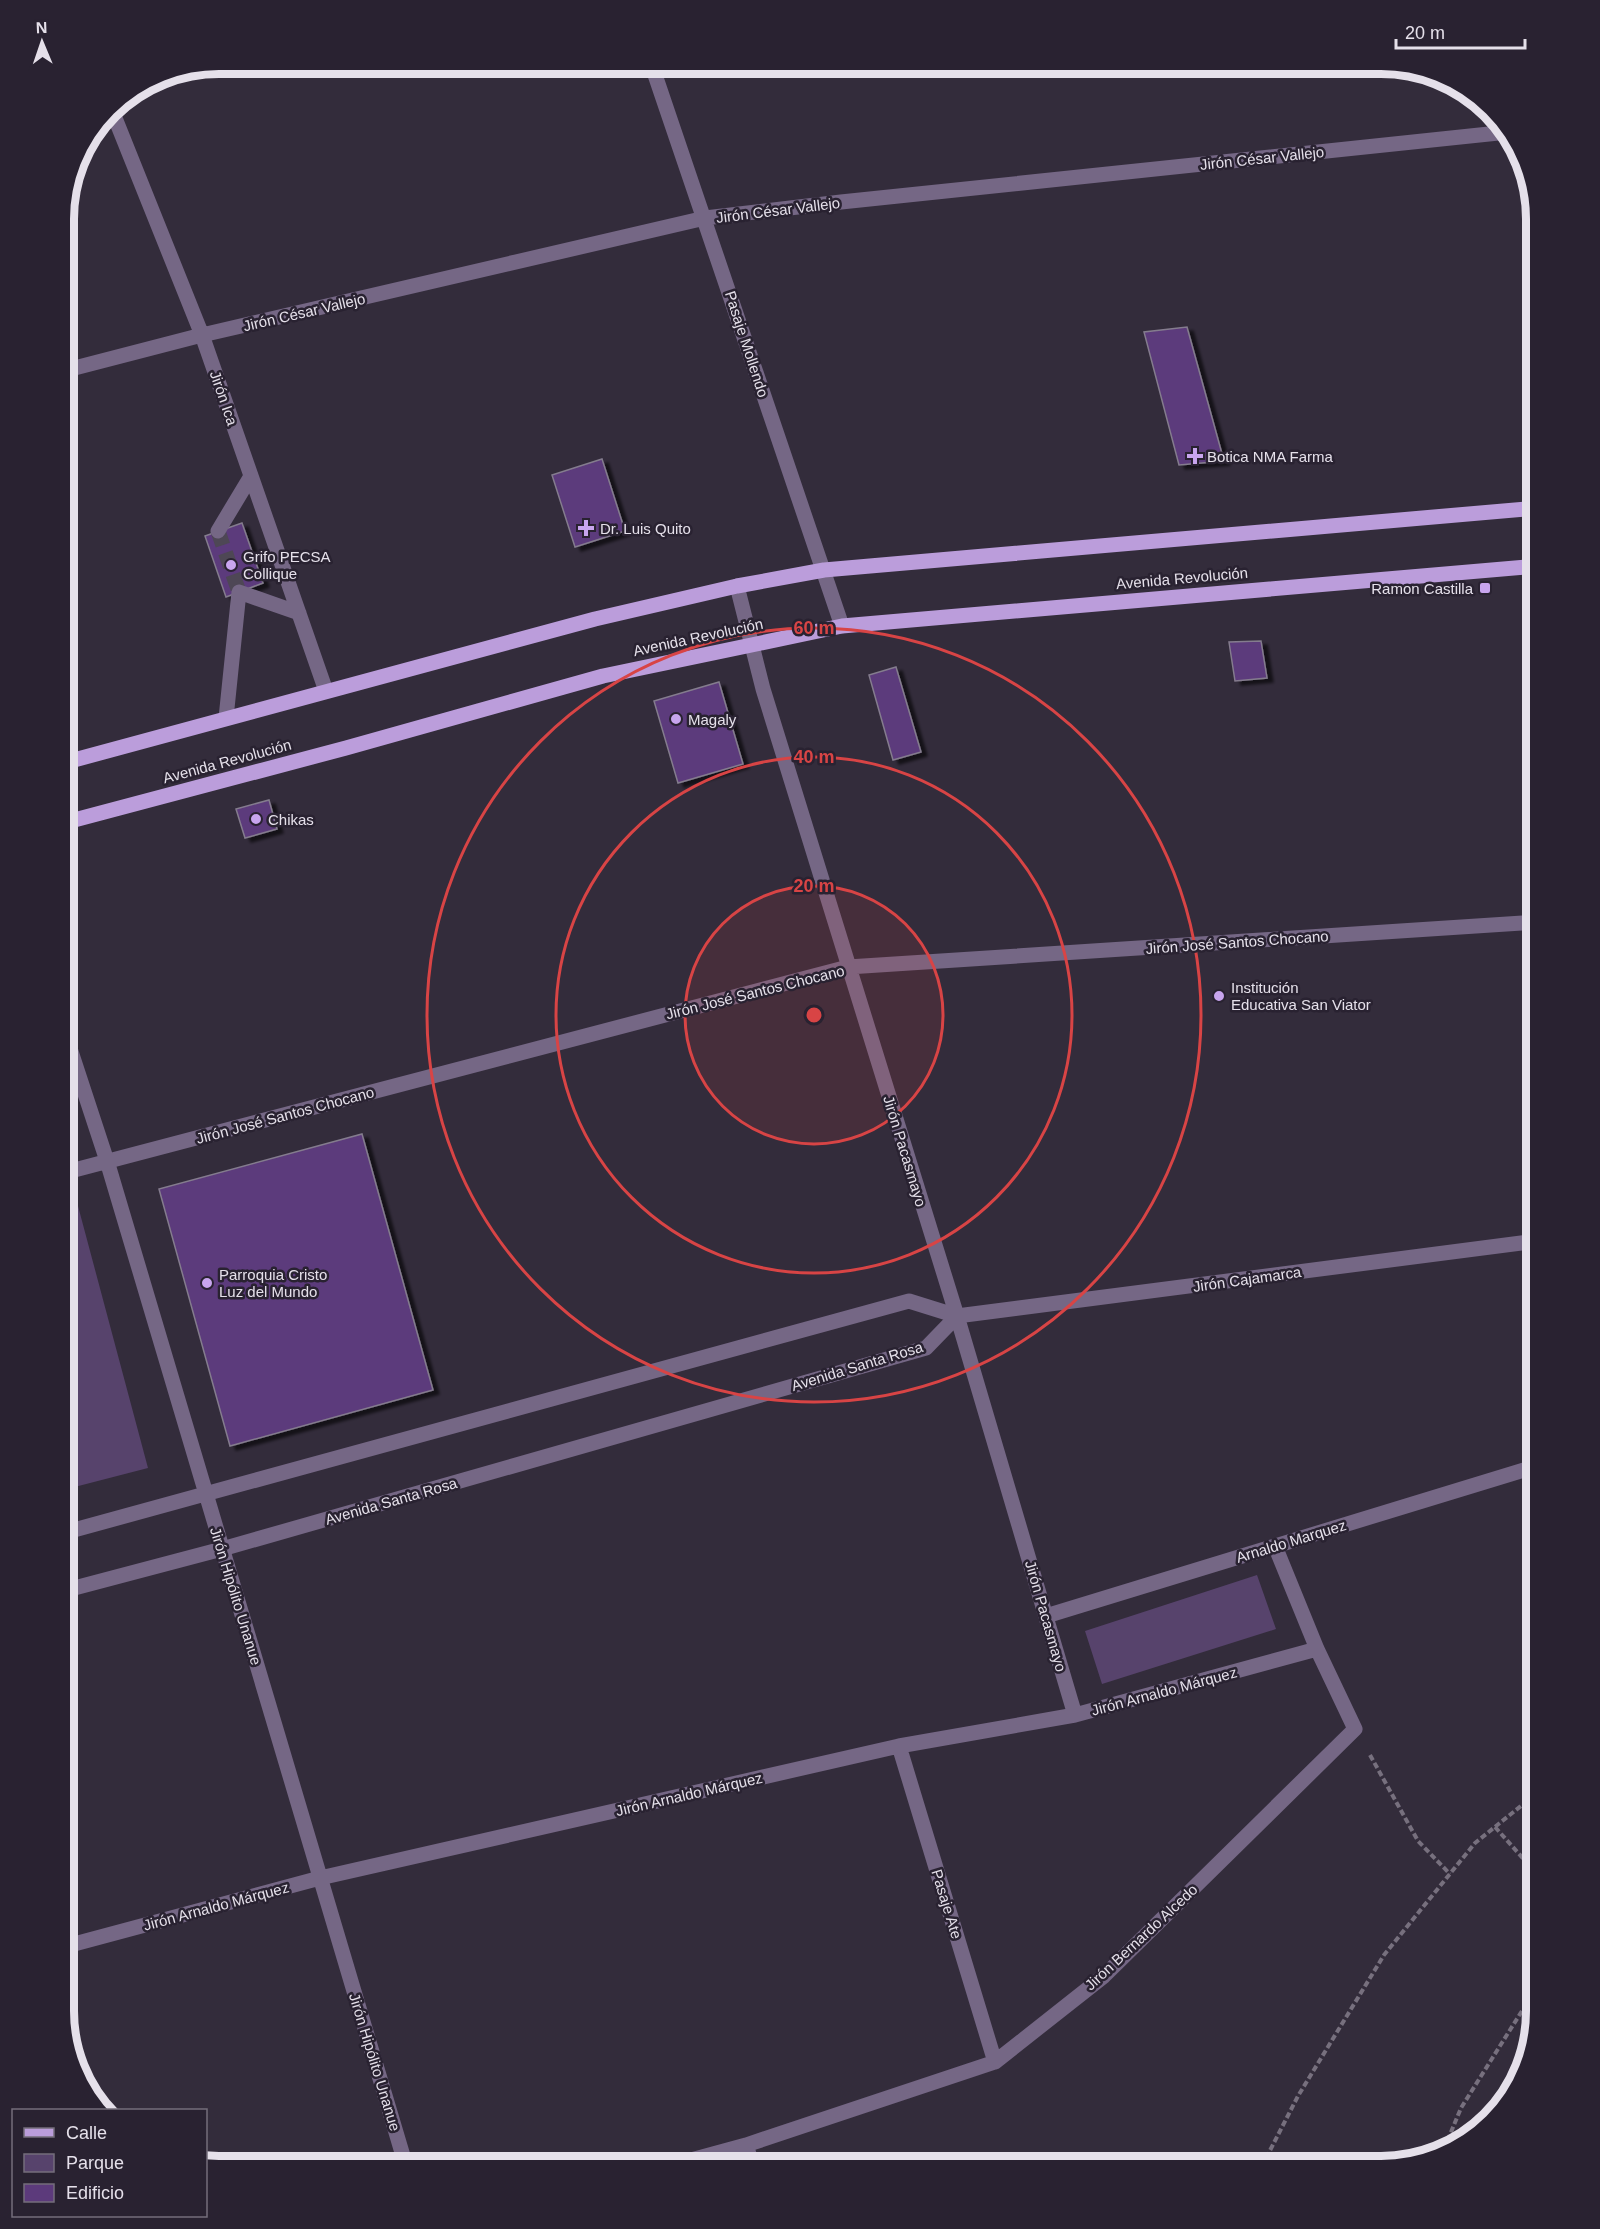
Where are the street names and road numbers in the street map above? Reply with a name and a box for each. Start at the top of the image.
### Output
street label: Jirón César Vallejo [1199,143,1325,173]
street label: Jirón César Vallejo [715,194,841,226]
street label: Pasaje Mollendo [722,289,772,399]
street label: Jirón César Vallejo [241,290,367,334]
street label: Jirón Ica [207,368,241,428]
street label: Avenida Revolución [1115,564,1249,592]
street label: Avenida Revolución [632,615,764,659]
street label: Avenida Revolución [161,736,293,786]
street label: Jirón José Santos Chocano [1145,927,1329,957]
street label: Jirón José Santos Chocano [664,962,846,1022]
street label: Jirón José Santos Chocano [194,1083,376,1147]
street label: Jirón Pacasmayo [880,1093,930,1209]
street label: Jirón Cajamarca [1192,1263,1303,1295]
street label: Avenida Santa Rosa [789,1338,925,1394]
street label: Avenida Santa Rosa [323,1474,460,1528]
street label: Arnaldo Marquez [1234,1516,1348,1566]
street label: Jirón Hipólito Unanue [207,1525,265,1667]
street label: Jirón Pacasmayo [1022,1558,1070,1674]
street label: Jirón Arnaldo Márquez [1089,1663,1239,1719]
street label: Jirón Arnaldo Márquez [614,1769,764,1819]
street label: Pasaje Ate [928,1867,966,1941]
street label: Jirón Arnaldo Márquez [141,1878,291,1934]
street label: Jirón Bernardo Alcedo [1081,1880,1201,1994]
street label: Jirón Hipólito Unanue [346,1991,404,2133]

